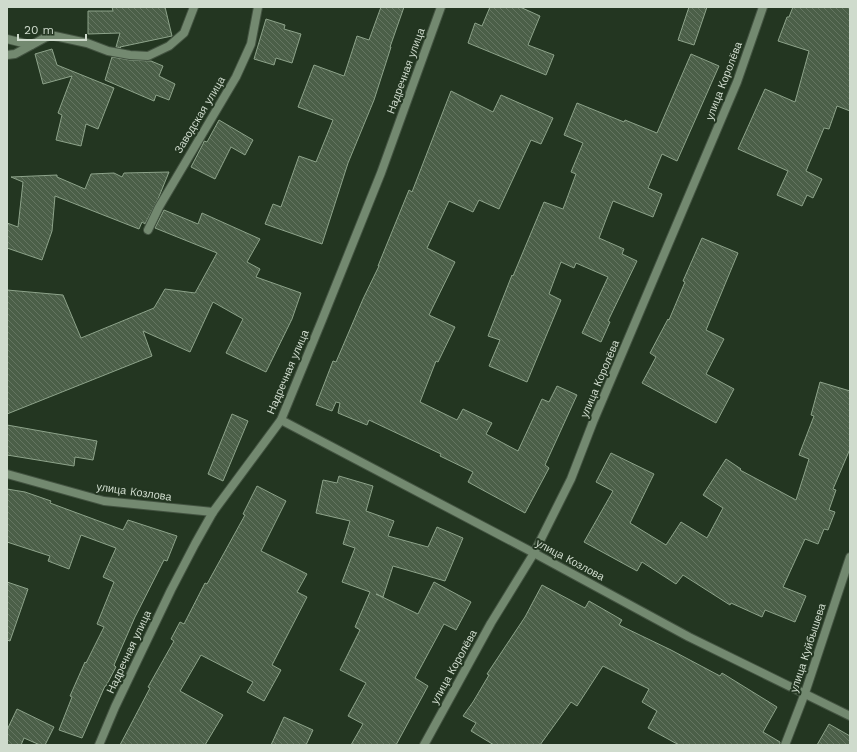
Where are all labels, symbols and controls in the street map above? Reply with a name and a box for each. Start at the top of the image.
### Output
scale bar [18,16,86,42]
text: 20 m [24,23,54,37]
street label: Надречная улица [384,26,428,116]
street label: улица Королёва [703,39,745,122]
street label: Заводская улица [172,73,229,156]
street label: Надречная улица [264,327,312,416]
street label: улица Королёва [578,338,623,420]
street label: улица Козлова [96,480,173,504]
street label: улица Козлова [533,536,607,584]
street label: улица Куйбышева [787,601,829,694]
street label: Надречная улица [104,608,154,696]
street label: улица Королёва [428,627,480,706]

